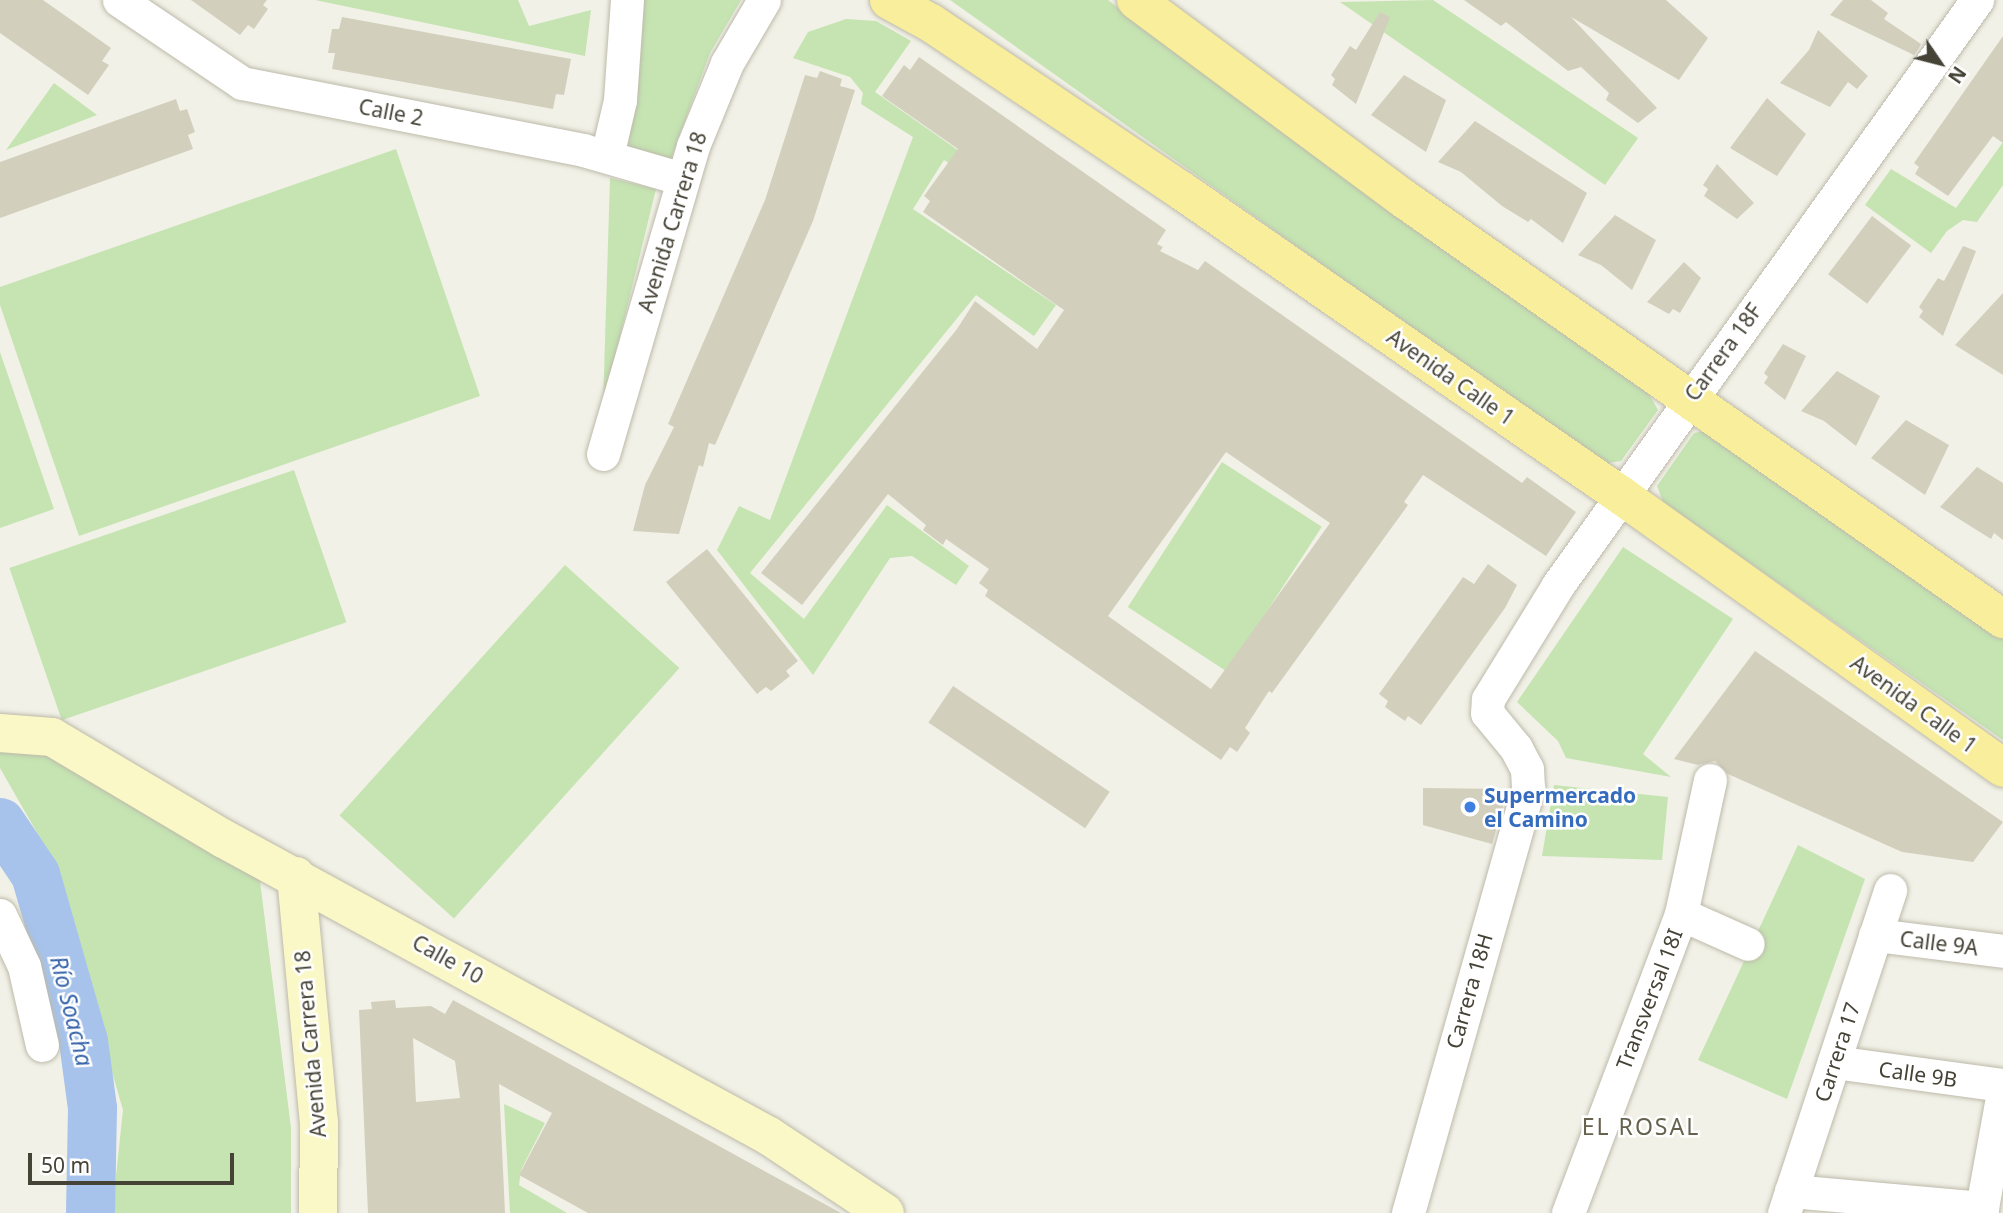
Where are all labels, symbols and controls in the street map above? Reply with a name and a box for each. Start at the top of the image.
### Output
north arrow [1905,28,1975,98]
text: N [1942,61,1972,89]
street label: Calle 2 [357,93,425,131]
street label: Avenida Carrera 18 [632,129,712,315]
street label: Carrera 18F [1679,298,1767,406]
street label: Avenida Calle 1 [1382,324,1520,430]
street label: Avenida Calle 1 [1846,650,1982,758]
place label: Supermercado el Camino [1484,782,1636,832]
marker: Supermercado el Camino [1462,799,1478,815]
street label: Transversal 18I [1611,925,1687,1073]
street label: Calle 9A [1898,926,1980,960]
street label: Calle 10 [408,929,488,989]
street label: Carrera 18H [1441,930,1497,1052]
street label: Avenida Carrera 18 [289,949,331,1139]
water label: Río Soacha [45,953,99,1069]
street label: Carrera 17 [1809,999,1865,1105]
street label: Calle 9B [1877,1056,1959,1092]
district label: EL ROSAL [1583,1112,1699,1140]
scale bar [32,1140,238,1184]
text: 50 m [41,1151,90,1179]

